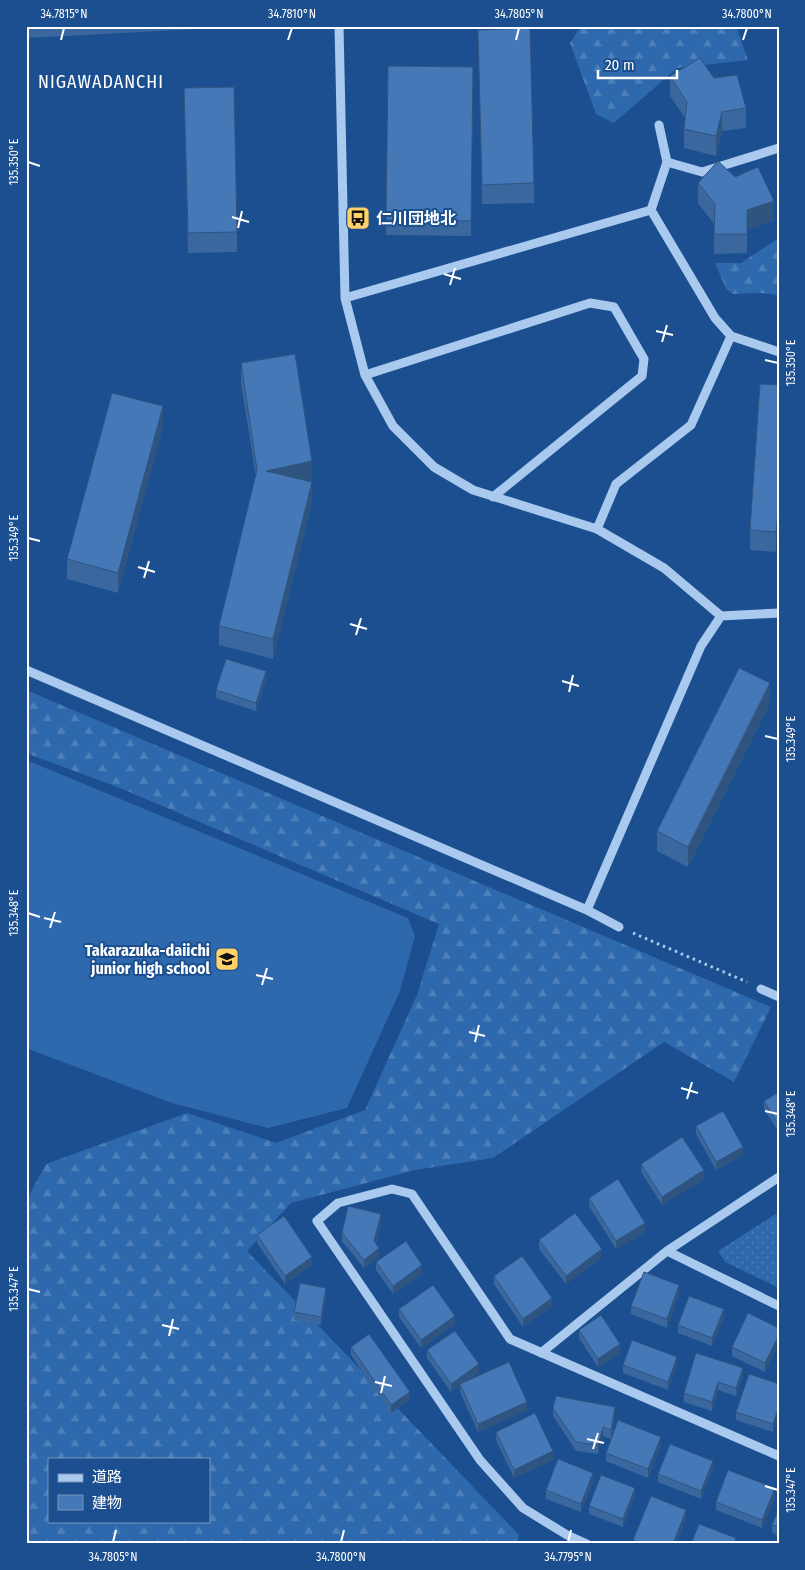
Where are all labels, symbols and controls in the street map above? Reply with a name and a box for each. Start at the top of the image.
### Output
text: 34.7815°N [40,7,88,21]
text: 34.7810°N [268,7,316,21]
text: 34.7805°N [495,7,543,21]
text: 34.7800°N [722,7,772,21]
scale bar [598,48,676,80]
text: 20 m [605,56,635,74]
district label: NIGAWADANCHI [38,71,164,93]
text: 135.350°E [7,138,21,185]
bus stop icon: 仁川団地北 [345,205,371,231]
place label: 仁川団地北 [376,209,456,228]
text: 135.350°E [784,339,798,386]
text: 135.349°E [7,514,21,561]
text: 135.349°E [784,715,798,762]
text: 135.348°E [7,889,21,936]
place label: Takarazuka-daiichi junior high school [85,941,211,978]
school or university icon: Takarazuka-daiichi junior high school [214,946,240,972]
text: 135.348°E [784,1090,798,1137]
text: 135.347°E [7,1266,21,1312]
legend [48,1458,210,1522]
text: 135.347°E [784,1467,798,1513]
text: 道路 [92,1468,122,1486]
text: 建物 [92,1494,122,1512]
text: 34.7805°N [89,1550,137,1564]
text: 34.7800°N [316,1550,366,1564]
text: 34.7795°N [544,1550,592,1564]

